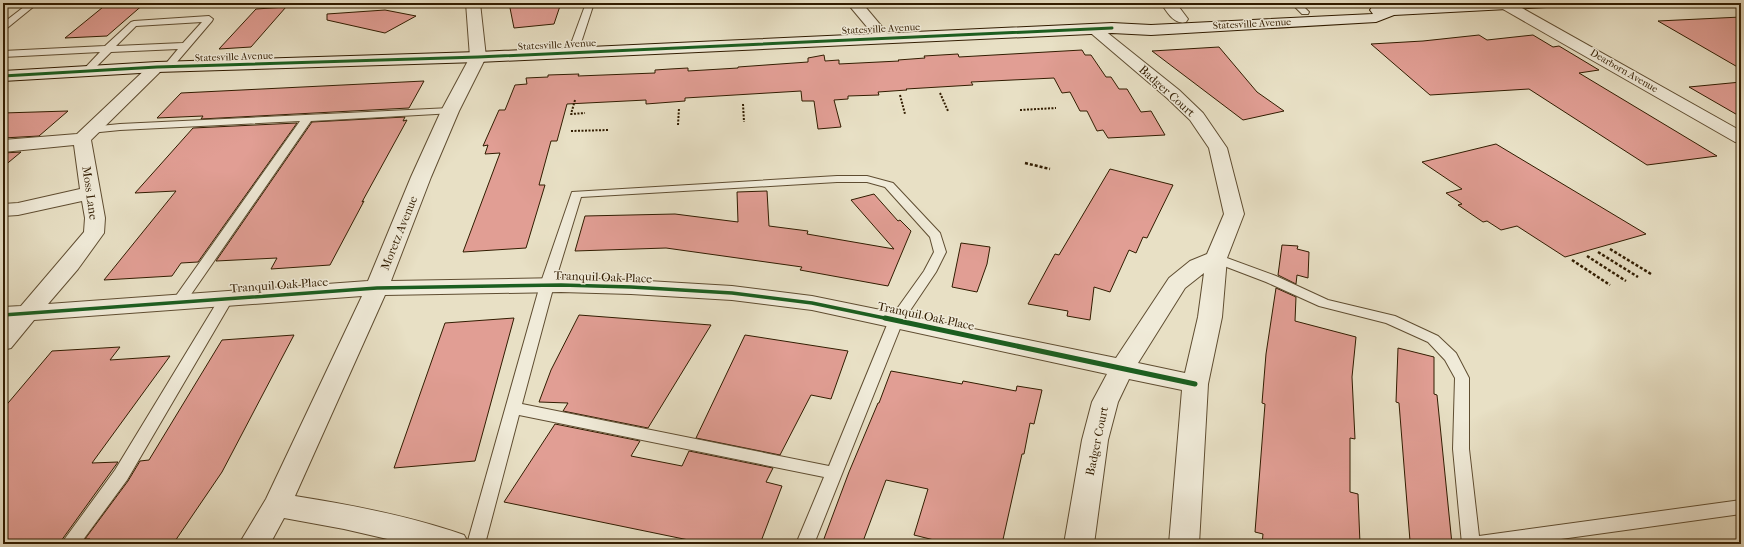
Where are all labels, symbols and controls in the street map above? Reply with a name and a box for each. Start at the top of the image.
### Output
street label: Statesville Avenue [1213,16,1291,32]
street label: Statesville Avenue [842,21,920,37]
street label: Statesville Avenue [518,37,596,53]
street label: Dearborn Avenue [1588,47,1660,95]
street label: Statesville Avenue [195,50,273,64]
street label: Badger Court [1136,62,1198,120]
street label: Moss Lane [79,165,101,221]
street label: Moretz Avenue [378,194,420,272]
street label: Tranquil Oak Place [554,268,652,286]
street label: Tranquil Oak Place [229,275,329,295]
street label: Tranquil Oak Place [876,299,976,333]
street label: Badger Court [1083,405,1111,477]

